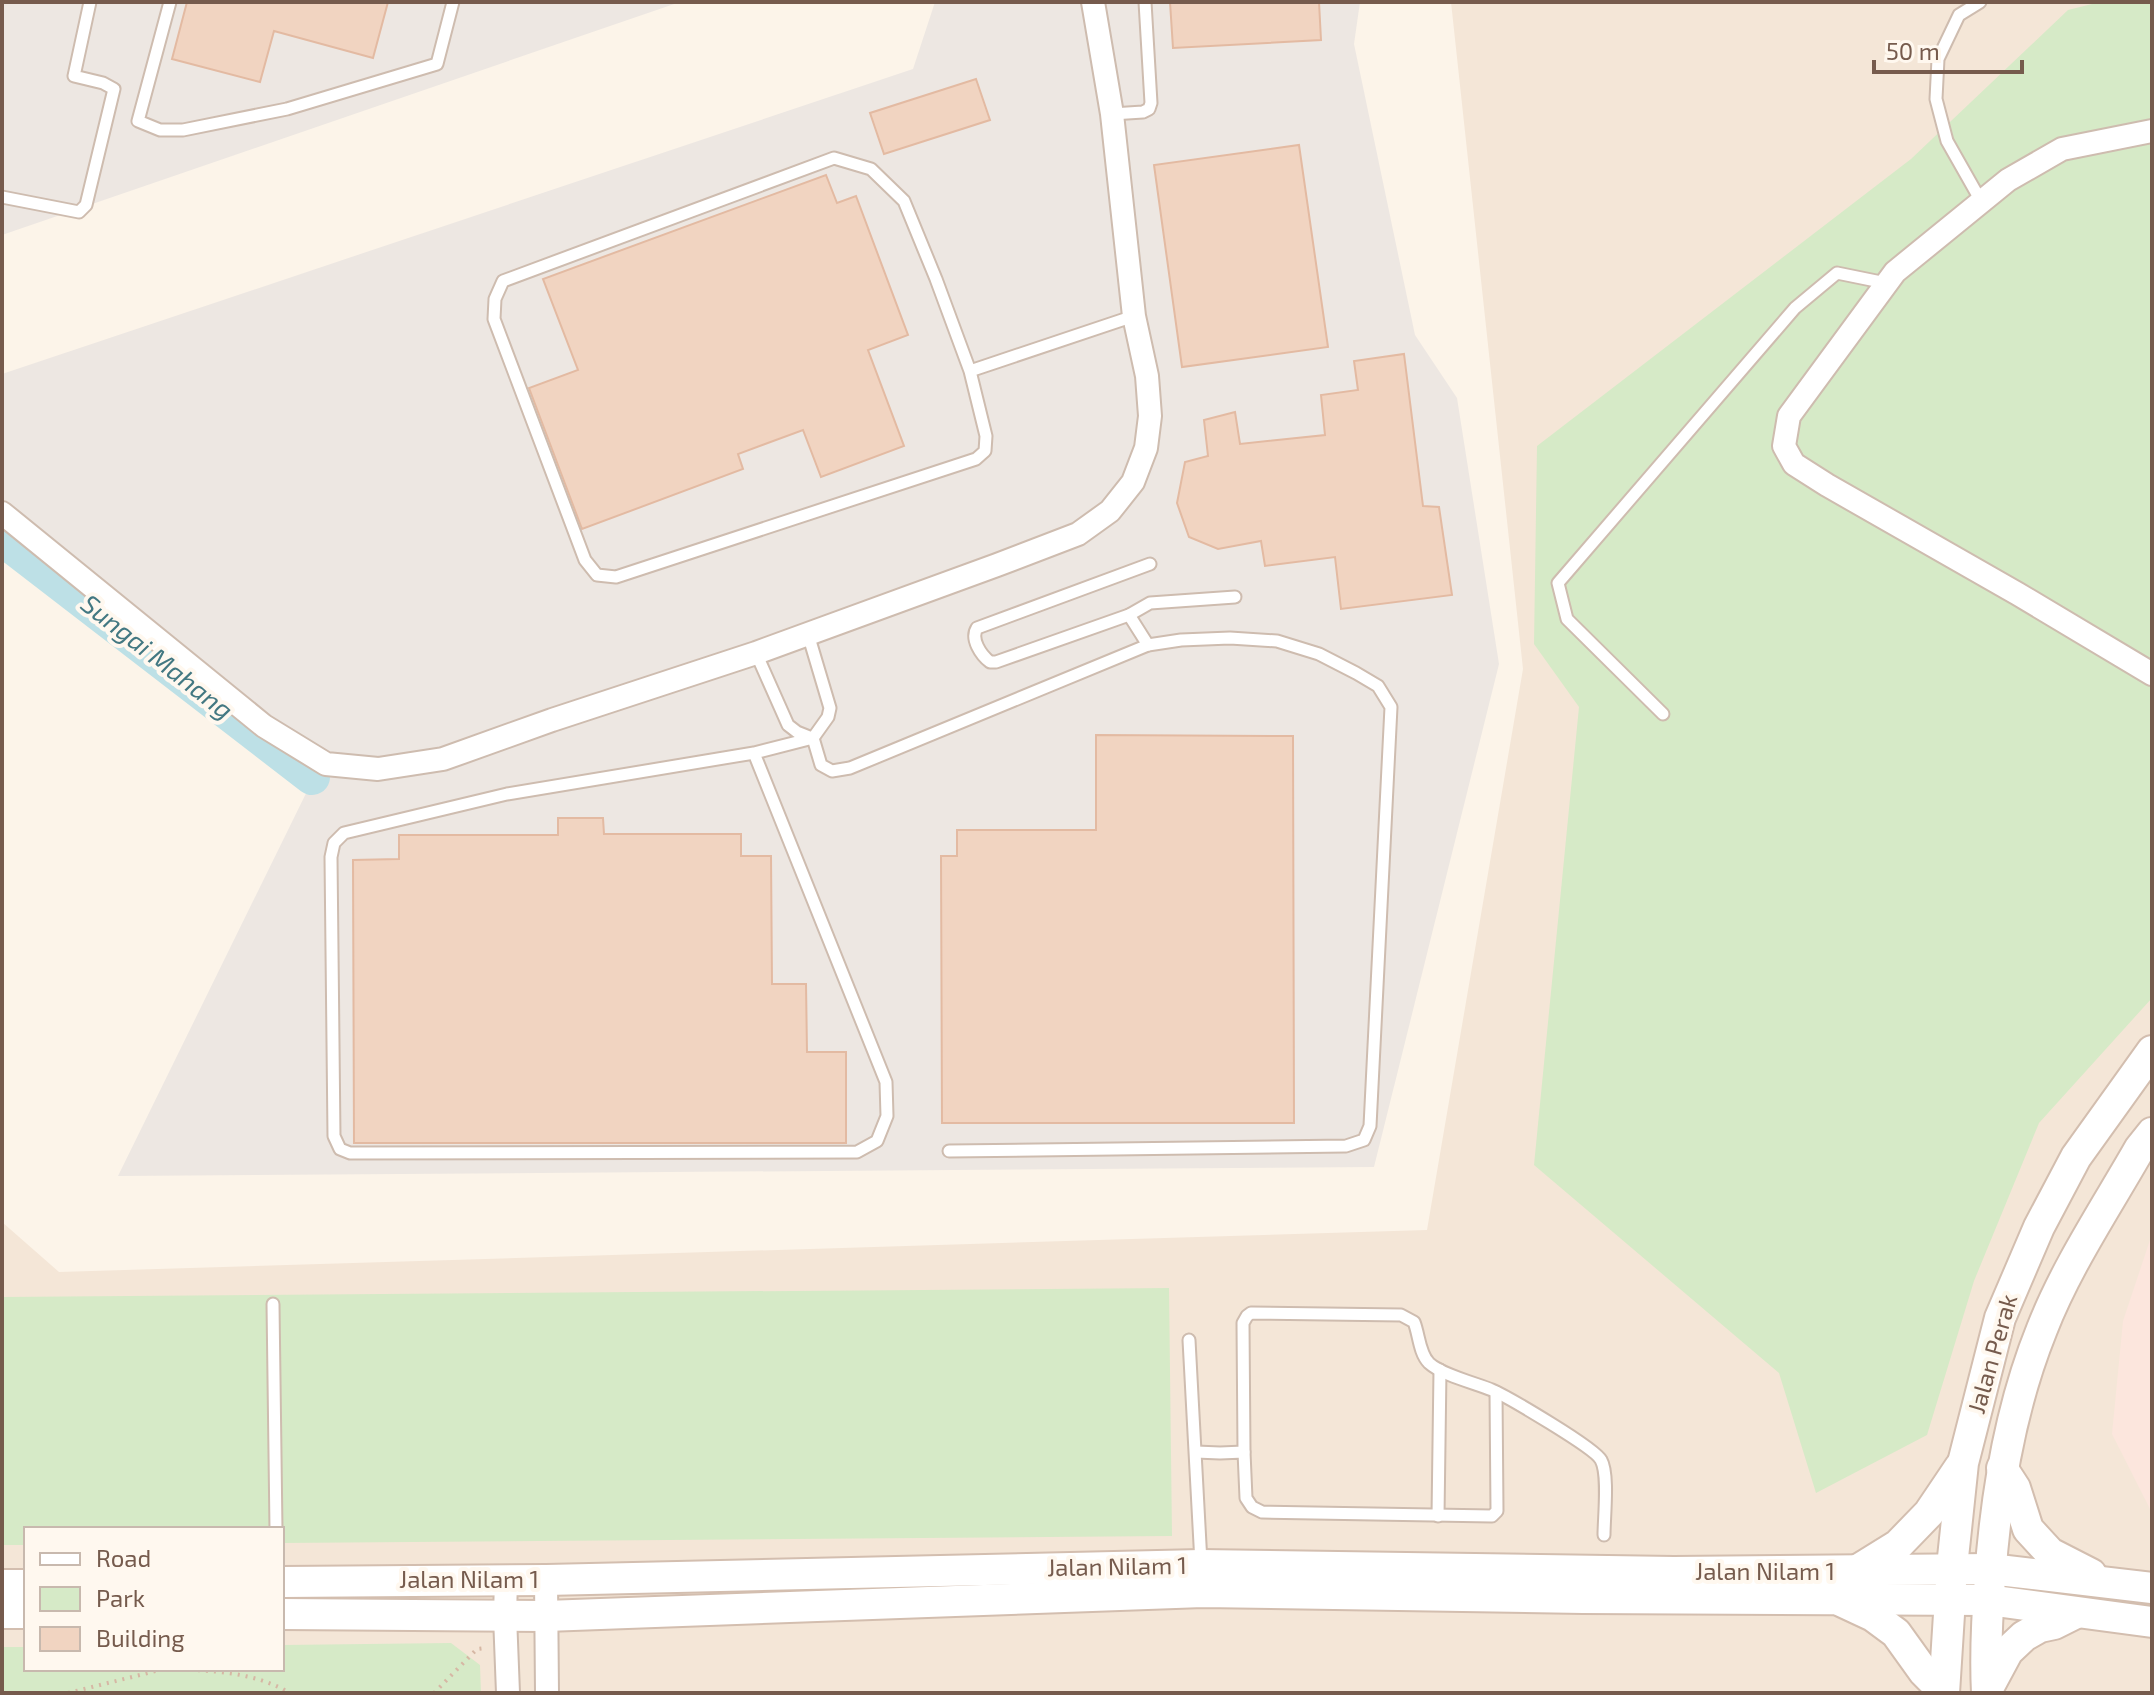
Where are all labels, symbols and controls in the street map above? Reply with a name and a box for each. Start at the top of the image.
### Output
scale bar [1874,24,2022,74]
text: 50 m [1886,36,1940,65]
water label: Sungai Mahang [76,587,240,725]
street label: Jalan Perak [1961,1291,2022,1417]
legend [24,1527,284,1671]
text: Road [96,1543,151,1572]
street label: Jalan Nilam 1 [1047,1550,1187,1581]
street label: Jalan Nilam 1 [1695,1556,1835,1585]
street label: Jalan Nilam 1 [399,1564,539,1593]
text: Park [96,1583,145,1612]
text: Building [96,1623,185,1652]

